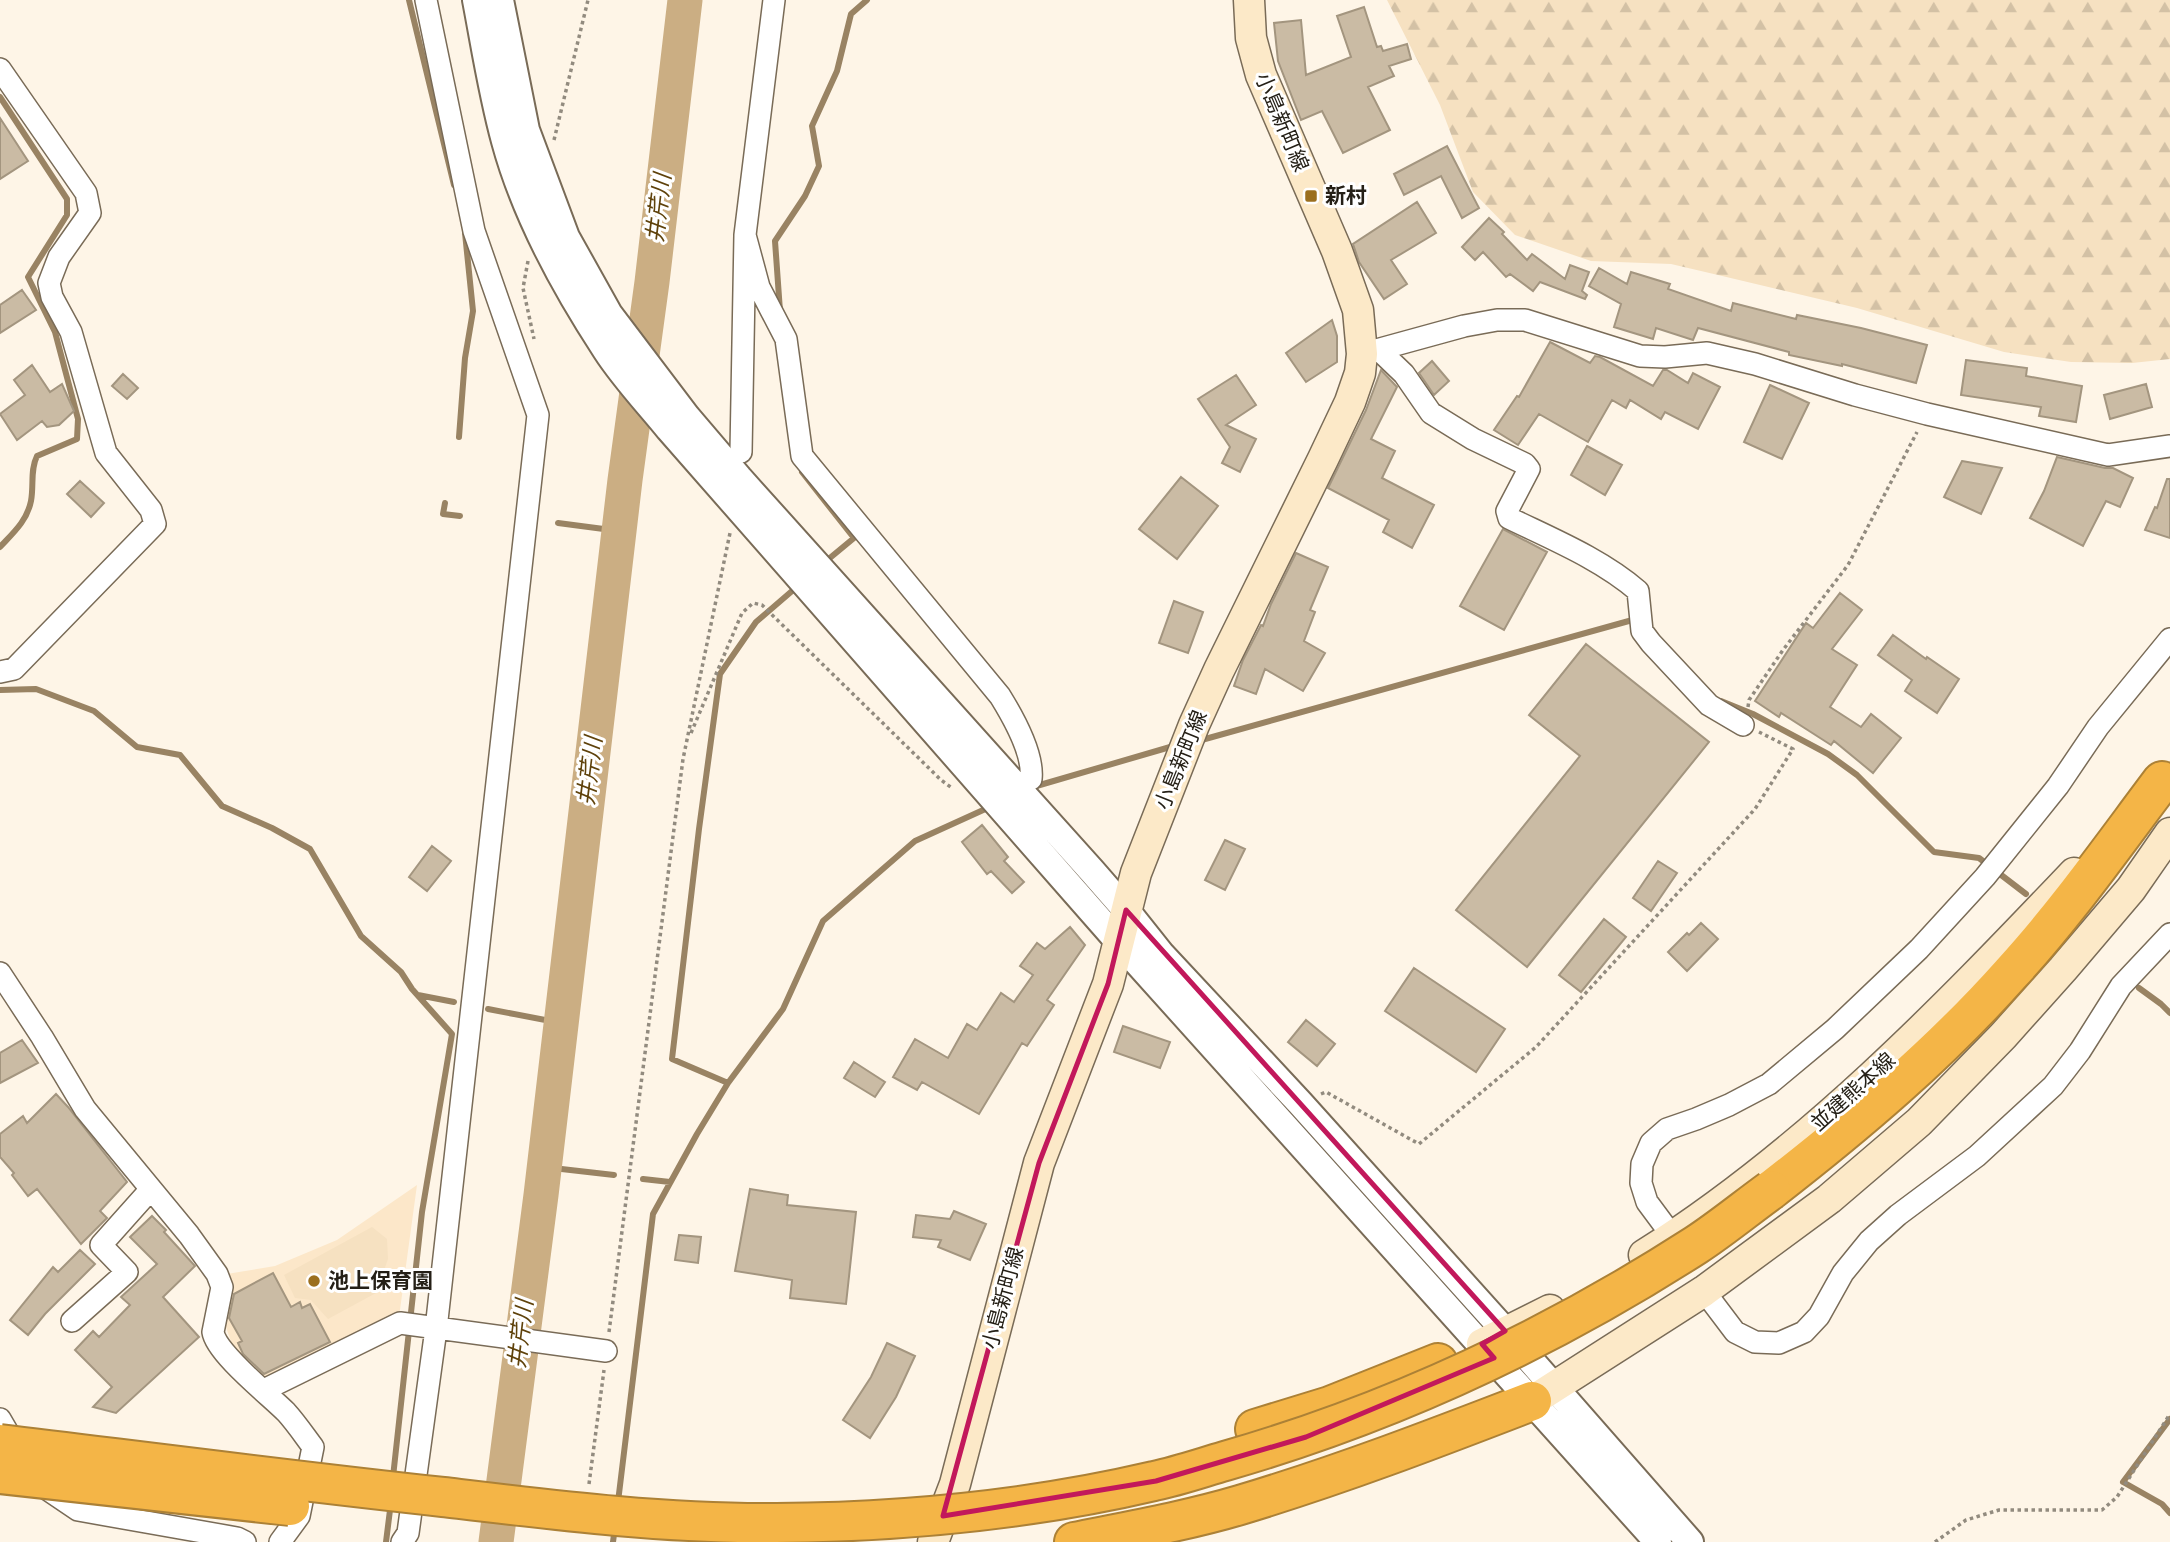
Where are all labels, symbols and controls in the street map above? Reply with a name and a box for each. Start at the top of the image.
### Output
street label: 小島新町線 [1250,69,1314,175]
water label: 井芹川 [641,169,677,244]
place label: 新村 [1325,184,1367,208]
marker: 新村 [1303,188,1319,204]
street label: 小島新町線 [1150,707,1212,813]
water label: 井芹川 [572,732,608,807]
street label: 並建熊本線 [1806,1048,1900,1136]
street label: 小島新町線 [978,1244,1028,1352]
place label: 池上保育園 [328,1269,433,1293]
marker: 池上保育園 [306,1273,322,1289]
water label: 井芹川 [503,1295,539,1370]

